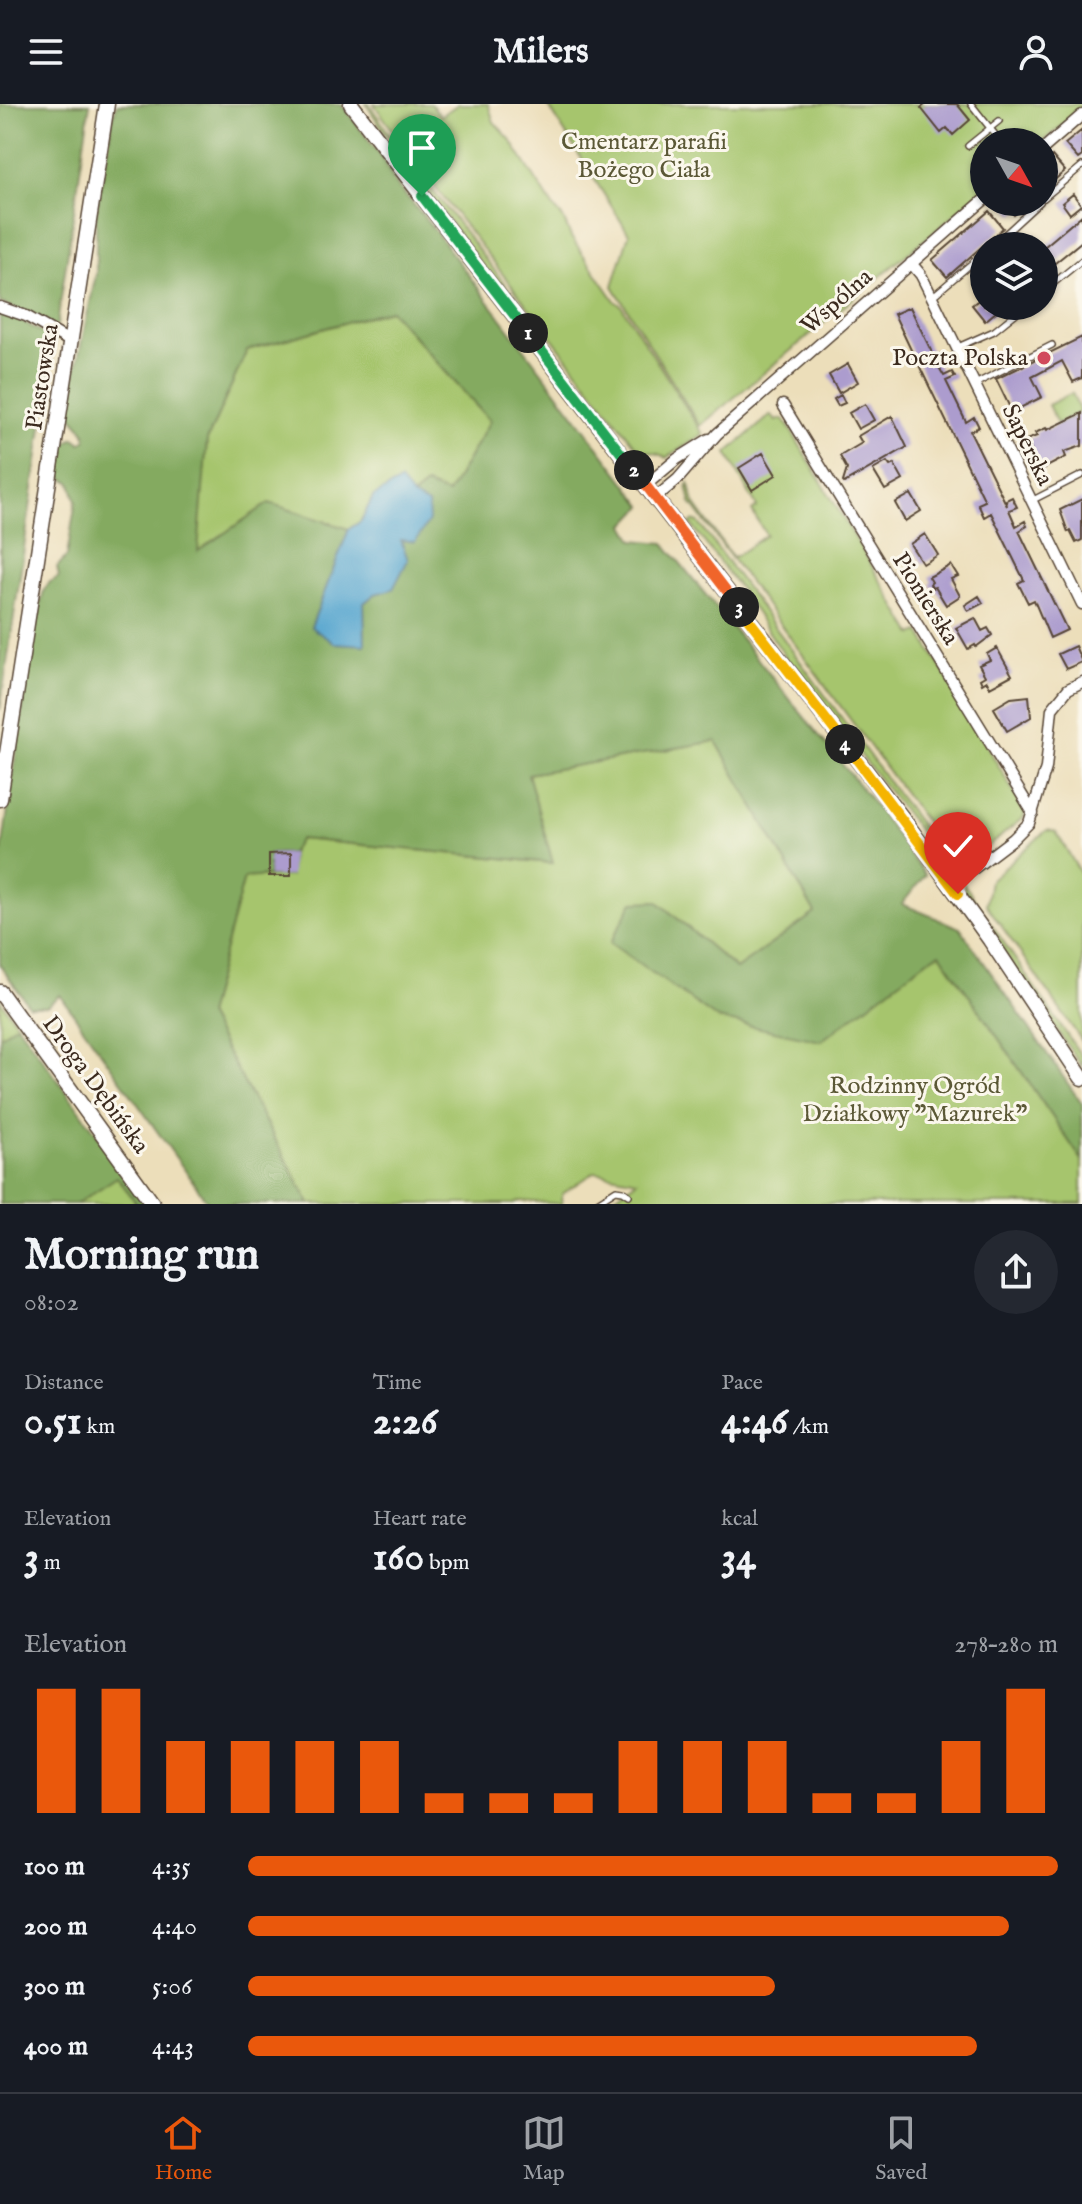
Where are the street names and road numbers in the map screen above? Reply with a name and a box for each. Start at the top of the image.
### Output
street label: Wspólna [794,262,880,342]
street label: Piastowska [19,321,67,432]
street label: Saperska [994,399,1060,492]
street label: Pionierska [884,547,966,652]
street label: Droga Dębińska [34,1010,156,1161]

